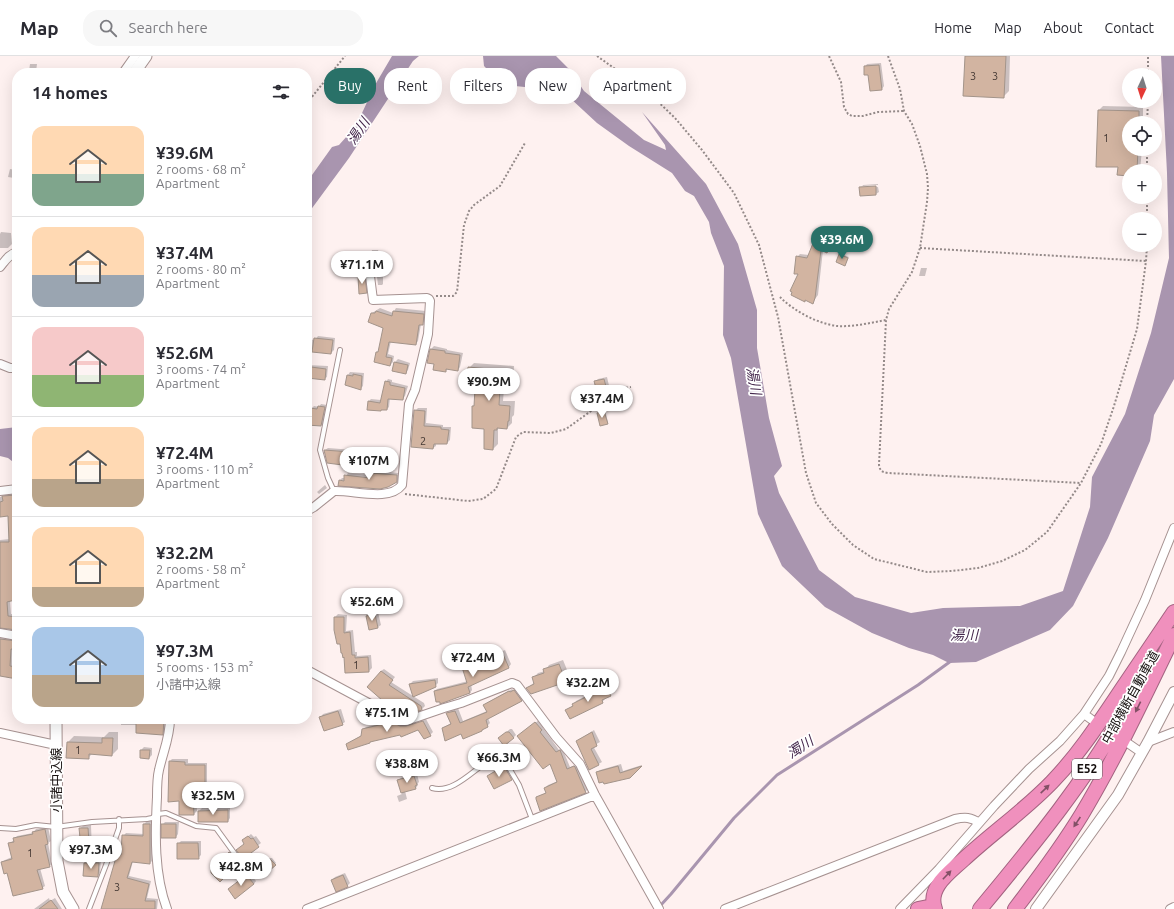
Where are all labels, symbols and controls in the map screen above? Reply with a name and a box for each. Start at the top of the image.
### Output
search box [83,10,363,46]
text: Map [20,17,59,39]
icon: search [97,17,119,39]
text: Search here [129,19,208,36]
text: Home [934,20,972,36]
text: Map [994,20,1022,36]
text: About [1044,20,1083,36]
text: Contact [1105,20,1154,36]
chip: Buy [324,68,376,104]
chip: Rent [384,68,442,104]
chip: Filters [450,68,517,104]
chip: New [525,68,581,104]
chip: Apartment [589,68,686,104]
north arrow [1122,68,1162,108]
map controls [1122,68,1162,252]
house number: 3 [970,70,976,82]
house number: 3 [992,70,998,82]
icon: filters [270,81,292,103]
text: 14 homes [32,83,108,102]
water label: 湯川 [344,113,374,147]
button: locate [1122,116,1162,156]
house number: 1 [1103,132,1109,144]
icon: home [64,142,112,190]
text: ¥39.6M [156,143,214,162]
text: 2 rooms · 68 m² [156,162,246,176]
button: + [1122,164,1162,204]
text: Apartment [156,176,220,190]
button: − [1122,212,1162,252]
pin: ¥39.6M [809,226,875,260]
text: ¥39.6M [820,232,864,246]
icon: home [64,243,112,291]
text: ¥37.4M [156,243,214,262]
pin: ¥71.1M [329,251,395,285]
text: ¥71.1M [340,257,384,271]
text: 2 rooms · 80 m² [156,262,246,276]
text: Apartment [156,276,220,290]
icon: home [64,343,112,391]
text: ¥52.6M [156,343,214,362]
text: 3 rooms · 74 m² [156,362,246,376]
water label: 湯川 [744,366,765,398]
pin: ¥90.9M [456,368,522,402]
text: ¥90.9M [467,374,511,388]
text: Apartment [156,376,220,390]
pin: ¥37.4M [569,385,635,419]
text: ¥37.4M [580,391,624,405]
house number: 2 [420,435,426,447]
icon: home [64,443,112,491]
text: ¥72.4M [156,443,214,462]
pin: ¥107M [341,447,397,481]
text: ¥107M [349,453,389,467]
text: 3 rooms · 110 m² [156,462,253,476]
text: Apartment [156,476,220,490]
icon: home [64,543,112,591]
text: ¥32.2M [156,543,214,562]
text: 2 rooms · 58 m² [156,562,246,576]
text: Apartment [156,576,220,590]
pin: ¥52.6M [339,588,405,622]
text: ¥52.6M [350,594,394,608]
water label: 湯川 [950,627,980,643]
text: ¥97.3M [156,641,214,660]
icon: home [64,643,112,691]
pin: ¥72.4M [440,644,506,678]
street label: 中部横断自動車道 [1099,648,1161,746]
text: ¥72.4M [451,650,495,664]
house number: 1 [353,659,359,671]
text: 5 rooms · 153 m² [156,660,253,674]
pin: ¥32.2M [555,669,621,703]
text: ¥32.2M [566,675,610,689]
text: 小諸中込線 [156,677,221,691]
pin: ¥75.1M [354,699,420,733]
one-way arrow [1135,702,1141,713]
text: ¥75.1M [365,705,409,719]
water label: 濁川 [784,732,818,761]
house number: 1 [75,744,81,756]
pin: ¥66.3M [466,744,532,778]
street label: 小諸中込線 [49,747,63,813]
pin: ¥38.8M [374,750,440,784]
text: ¥66.3M [477,750,521,764]
text: ¥38.8M [385,756,429,770]
road number: E52 [1072,759,1102,779]
pin: ¥32.5M [180,782,246,816]
one-way arrow [1040,784,1050,794]
text: ¥32.5M [191,788,235,802]
one-way arrow [1073,816,1080,828]
pin: ¥97.3M [58,836,124,870]
text: ¥97.3M [69,842,113,856]
house number: 1 [27,847,33,859]
pin: ¥42.8M [208,853,274,887]
text: ¥42.8M [219,859,263,873]
one-way arrow [943,870,952,880]
house number: 3 [114,881,120,893]

